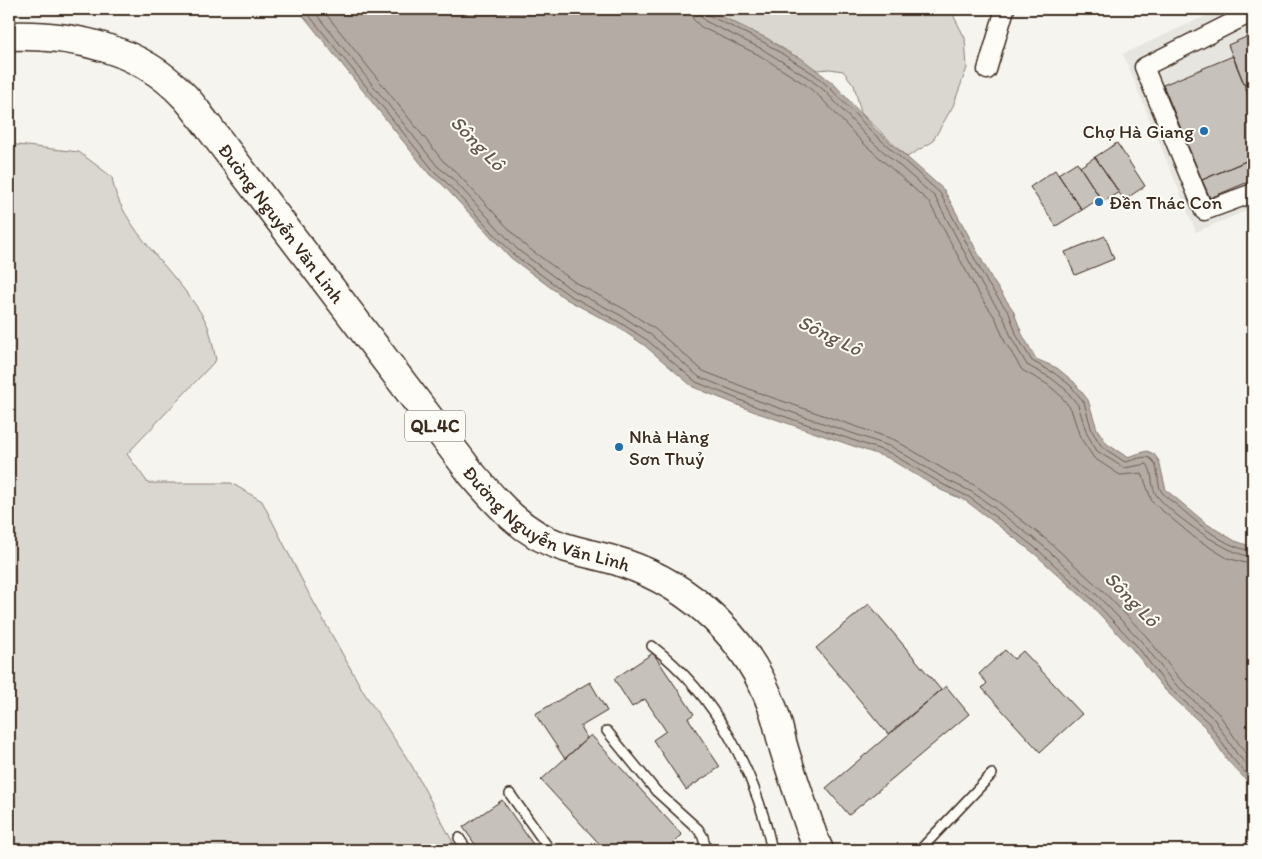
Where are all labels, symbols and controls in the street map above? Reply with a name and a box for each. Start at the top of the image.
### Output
water label: Sông Lô [446,110,511,176]
place label: Chợ Hà Giang [1082,120,1194,143]
marker: Chợ Hà Giang [1198,125,1210,137]
street label: Đường Nguyễn Văn Linh [213,139,350,309]
place label: Đền Thác Con [1109,191,1222,214]
marker: Đền Thác Con [1093,196,1105,208]
water label: Sông Lô [794,309,866,361]
road number: QL.4C [405,411,465,442]
place label: Nhà Hàng Sơn Thuỷ [629,425,709,470]
marker: Nhà Hàng Sơn Thuỷ [613,441,625,453]
street label: Đường Nguyễn Văn Linh [458,461,634,577]
water label: Sông Lô [1100,566,1165,632]

